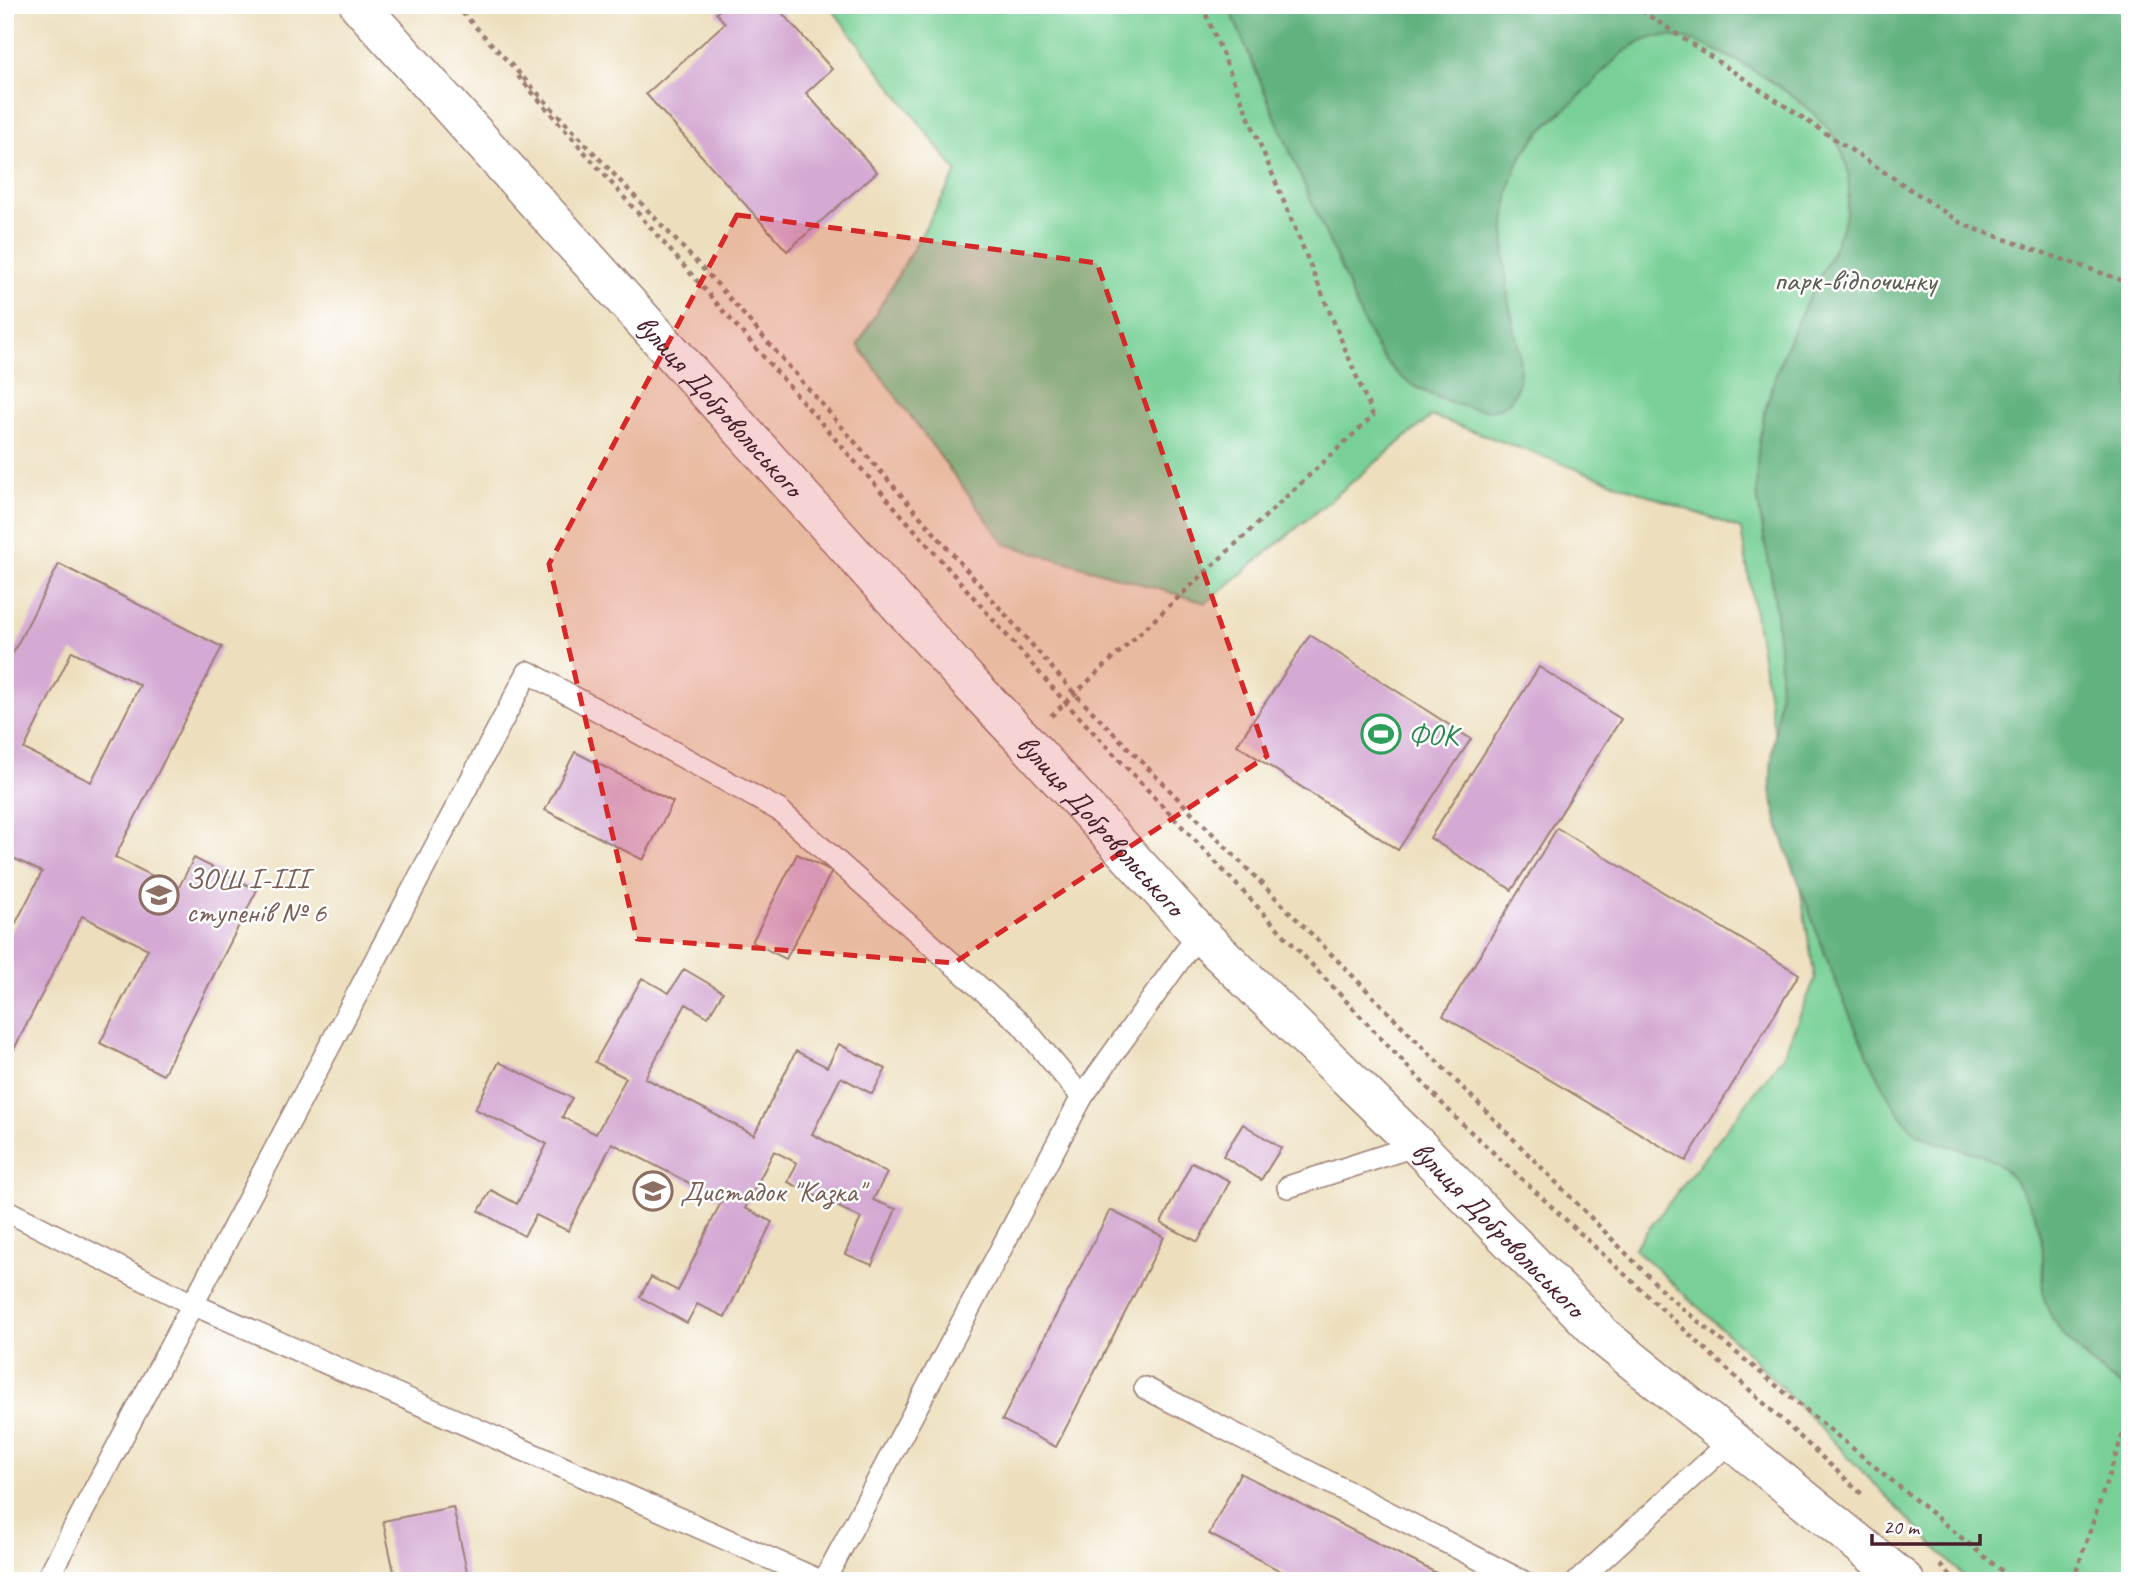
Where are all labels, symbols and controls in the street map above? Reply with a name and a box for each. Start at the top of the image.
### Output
park label: парк-відпочинку [1774,261,1939,299]
street label: вулиця Добровольського [628,306,814,507]
sports icon: ФОК [1360,713,1402,755]
place label: ФОК [1408,715,1462,753]
street label: вулиця Добровольського [1009,726,1196,927]
place label: ЗОШ І-ІІІ ступенів № 6 [186,859,327,931]
school or university icon: ЗОШ І-ІІІ ступенів № 6 [138,874,180,916]
street label: вулиця Добровольського [1404,1132,1596,1328]
school or university icon: Дистадок "Казка" [632,1170,674,1212]
place label: Дистадок "Казка" [680,1172,870,1210]
scale bar [1872,1502,1981,1546]
text: 20 m [1883,1514,1921,1540]

